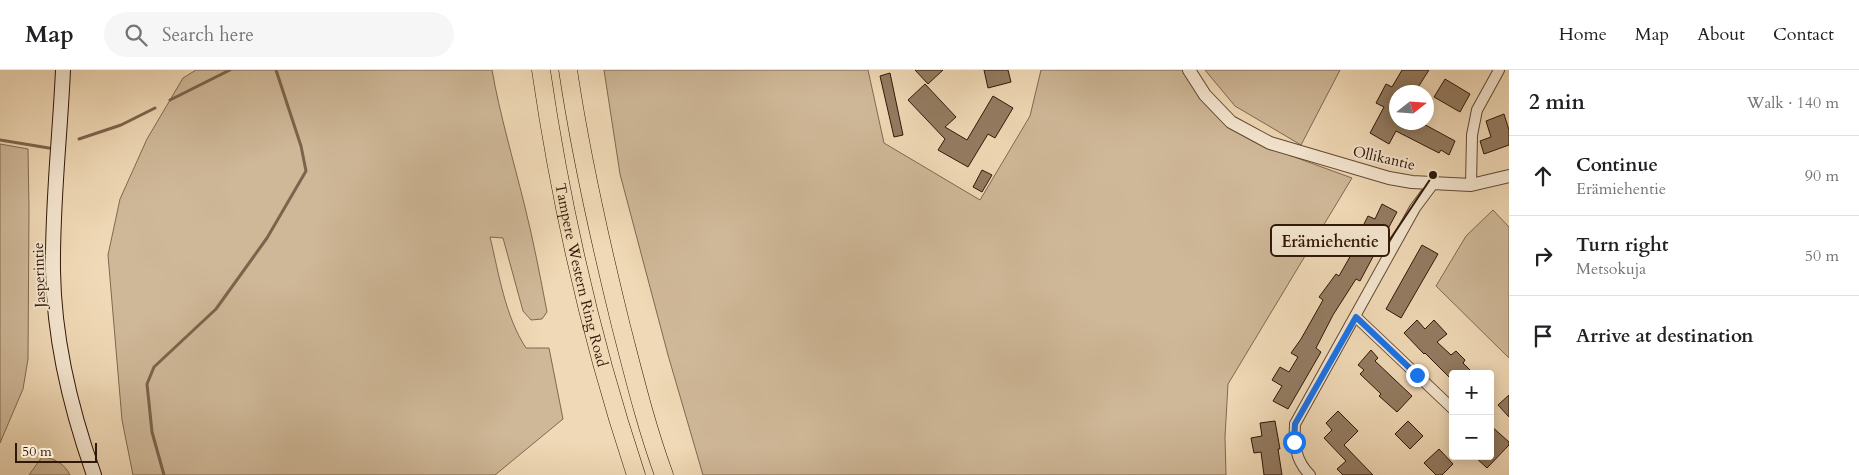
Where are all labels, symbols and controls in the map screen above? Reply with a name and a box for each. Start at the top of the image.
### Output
search box [104,12,454,57]
text: Map [25,18,74,51]
icon: search [122,21,150,49]
text: Search here [162,22,254,48]
text: Home [1559,22,1607,47]
text: Map [1635,22,1669,47]
text: About [1697,22,1745,47]
text: Contact [1773,22,1834,47]
north arrow [1389,85,1434,130]
text: 2 min [1529,88,1585,117]
text: Walk · 140 m [1747,92,1839,114]
street label: Ollikantie [1351,141,1417,175]
text: Continue [1576,152,1658,178]
icon: ahead [1529,162,1557,190]
text: 90 m [1805,165,1839,187]
text: Erämiehentie [1576,178,1666,200]
street label: Tampere Western Ring Road [550,181,613,369]
callout: Erämiehentie [1271,225,1389,256]
text: Erämiehentie [1281,231,1379,253]
text: Turn right [1576,232,1668,258]
street label: Jasperintie [28,242,50,310]
icon: right [1529,242,1557,270]
text: 50 m [1805,245,1839,267]
text: Metsokuja [1576,258,1646,280]
icon: arrive [1529,322,1557,350]
text: Arrive at destination [1576,323,1753,349]
route end [1406,364,1429,387]
map controls [1449,370,1494,460]
button: + [1449,370,1494,415]
button: − [1449,415,1494,460]
route start [1283,431,1306,454]
scale bar [15,440,98,463]
text: 50 m [22,442,52,461]

